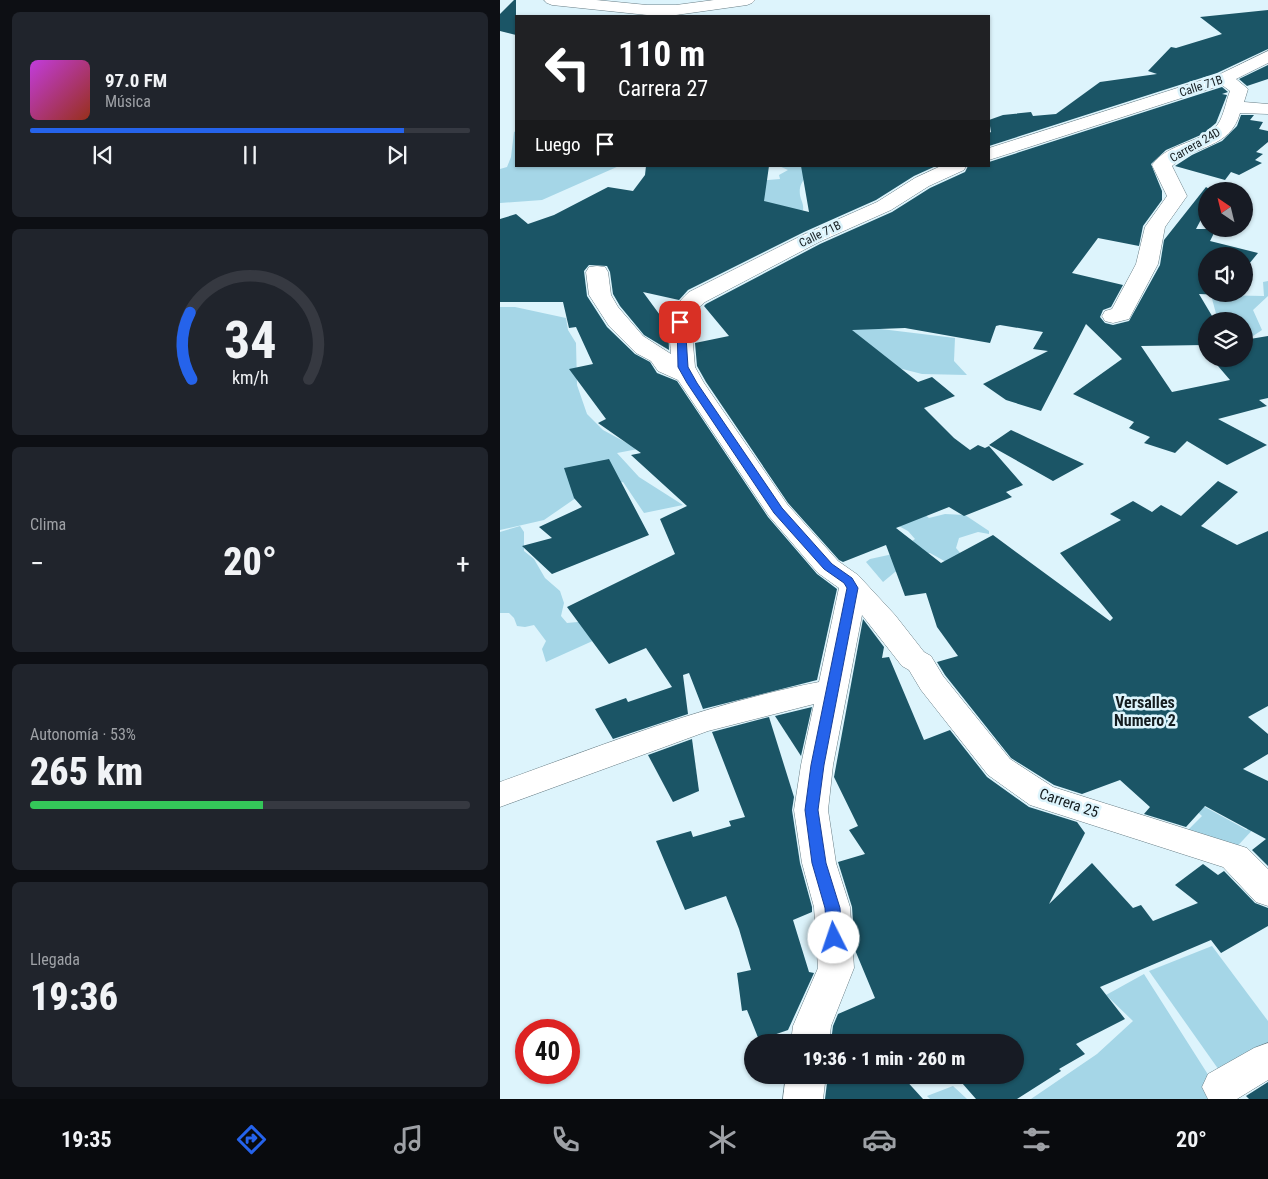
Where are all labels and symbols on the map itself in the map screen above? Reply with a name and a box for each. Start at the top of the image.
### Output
street label: Calle 71B [1178,72,1224,100]
street label: Carrera 24D [1167,125,1223,165]
north arrow [1198,182,1252,238]
street label: Calle 71B [797,218,843,250]
pin [659,301,701,343]
district label: Versalles Numero 2 [1114,693,1176,730]
street label: Carrera 25 [1037,784,1101,822]
position arrow [807,911,859,963]
speed limit sign: 40 [515,1019,580,1084]

